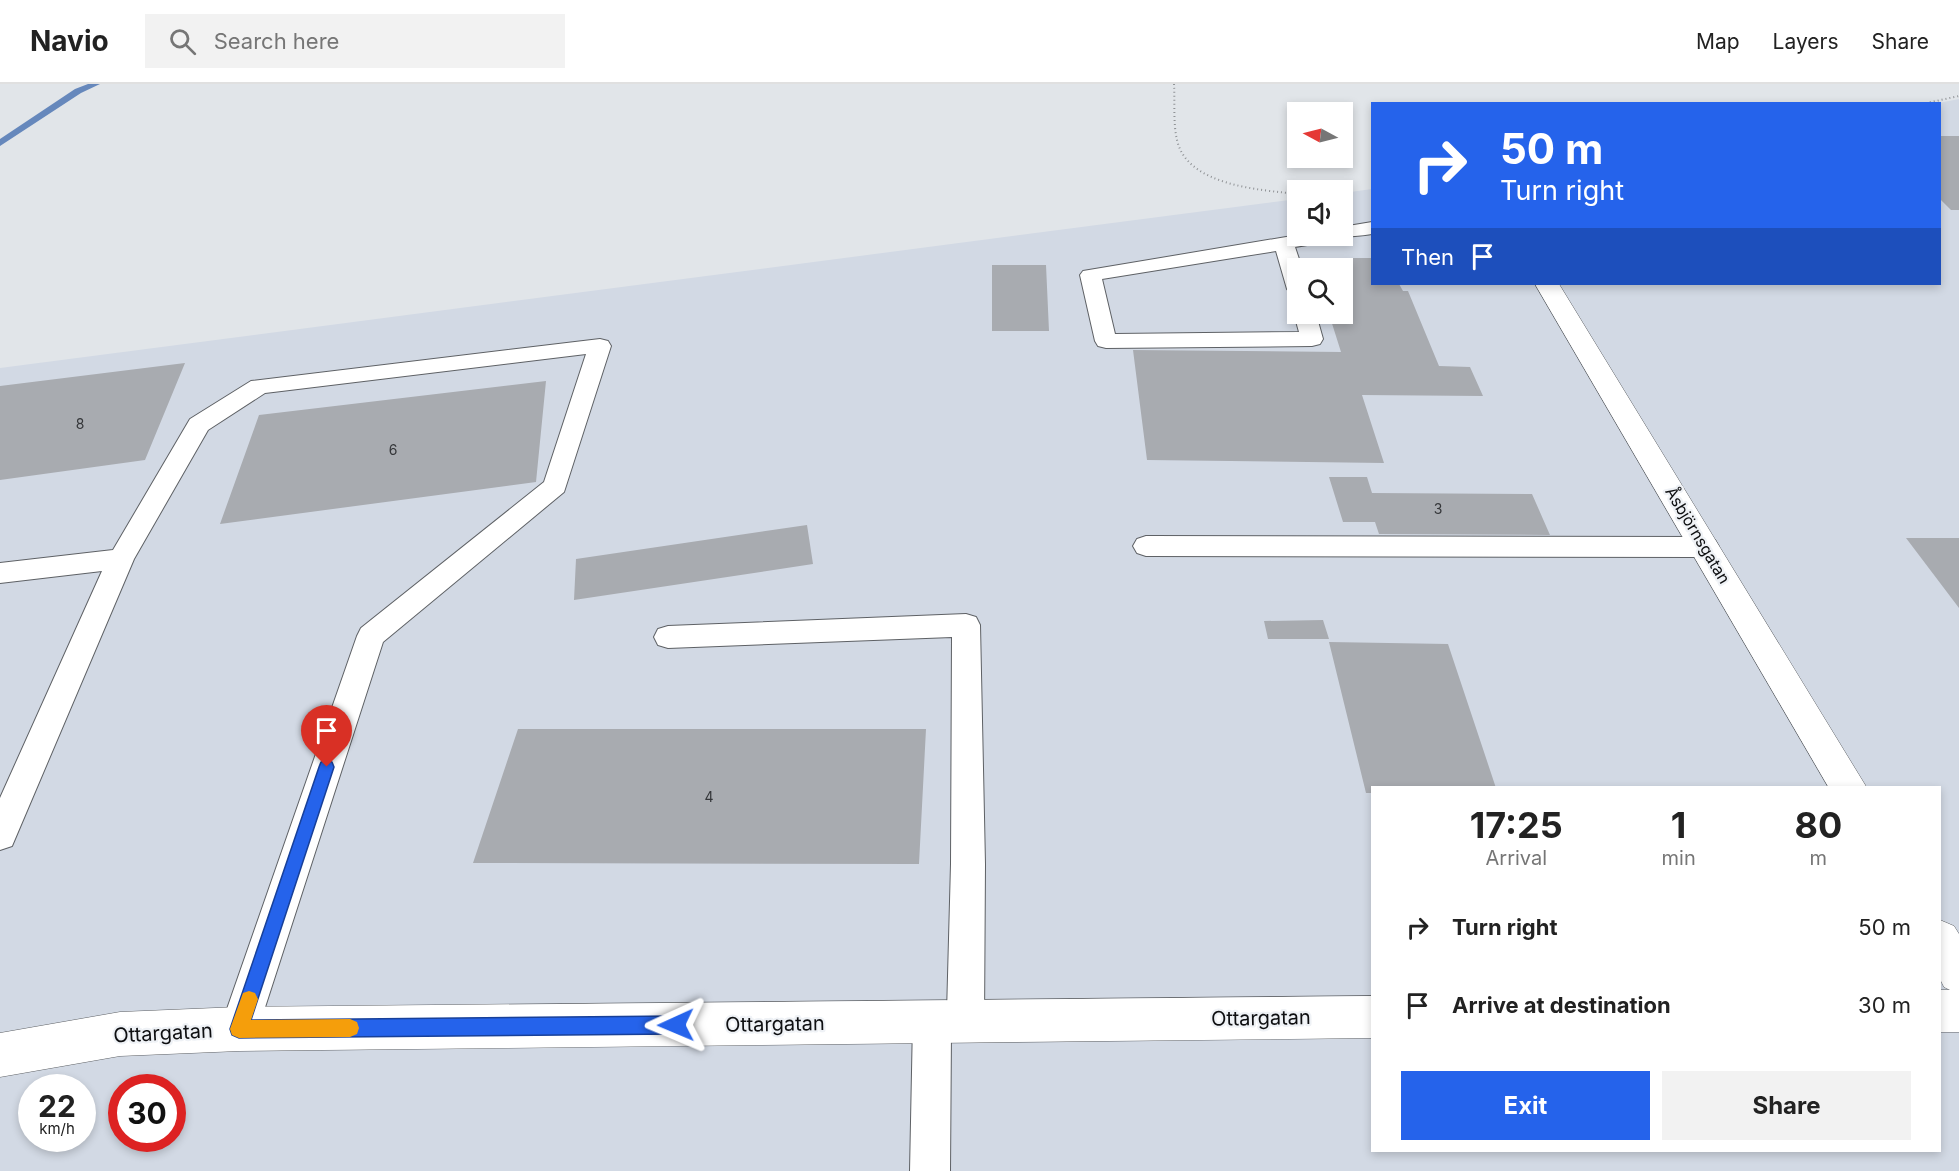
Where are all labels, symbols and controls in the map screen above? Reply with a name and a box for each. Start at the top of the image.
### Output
search box [145,14,565,68]
text: Navio [30,24,109,58]
icon: search [166,25,199,58]
text: Search here [214,28,339,54]
text: Map [1696,29,1740,54]
text: Layers [1773,29,1839,54]
text: Share [1872,29,1929,54]
north arrow [1287,102,1353,168]
map controls [1287,102,1353,324]
text: 50 m [1500,123,1603,174]
icon: right [1401,126,1479,204]
text: Turn right [1500,174,1624,207]
button: sound [1287,180,1353,246]
icon: arrive [1466,240,1499,273]
text: Then [1401,244,1454,270]
button: search [1287,258,1353,324]
house number: 8 [76,415,84,432]
house number: 6 [389,441,397,458]
street label: Åsbjörnsgatan [1661,483,1735,587]
house number: 3 [1434,500,1442,517]
pin [301,705,352,767]
icon: arrive [310,714,343,747]
house number: 4 [704,788,714,805]
text: 17:25 [1470,803,1563,847]
text: 1 [1671,803,1686,847]
text: 80 [1794,803,1842,847]
text: Arrival [1485,846,1547,870]
text: min [1662,846,1696,870]
text: m [1810,846,1827,870]
icon: right [1401,911,1434,944]
text: Turn right [1452,914,1558,940]
text: 50 m [1858,914,1911,940]
icon: arrive [1401,989,1434,1022]
text: Arrive at destination [1452,992,1671,1018]
text: 30 m [1858,992,1911,1018]
position arrow [644,993,708,1057]
street label: Ottargatan [1211,1005,1311,1031]
street label: Ottargatan [725,1011,825,1037]
street label: Ottargatan [113,1018,213,1048]
button: Exit [1401,1071,1650,1140]
button: Share [1662,1071,1911,1140]
speed limit sign: 30 [108,1074,186,1152]
text: 22 [38,1088,76,1124]
text: km/h [39,1119,75,1138]

